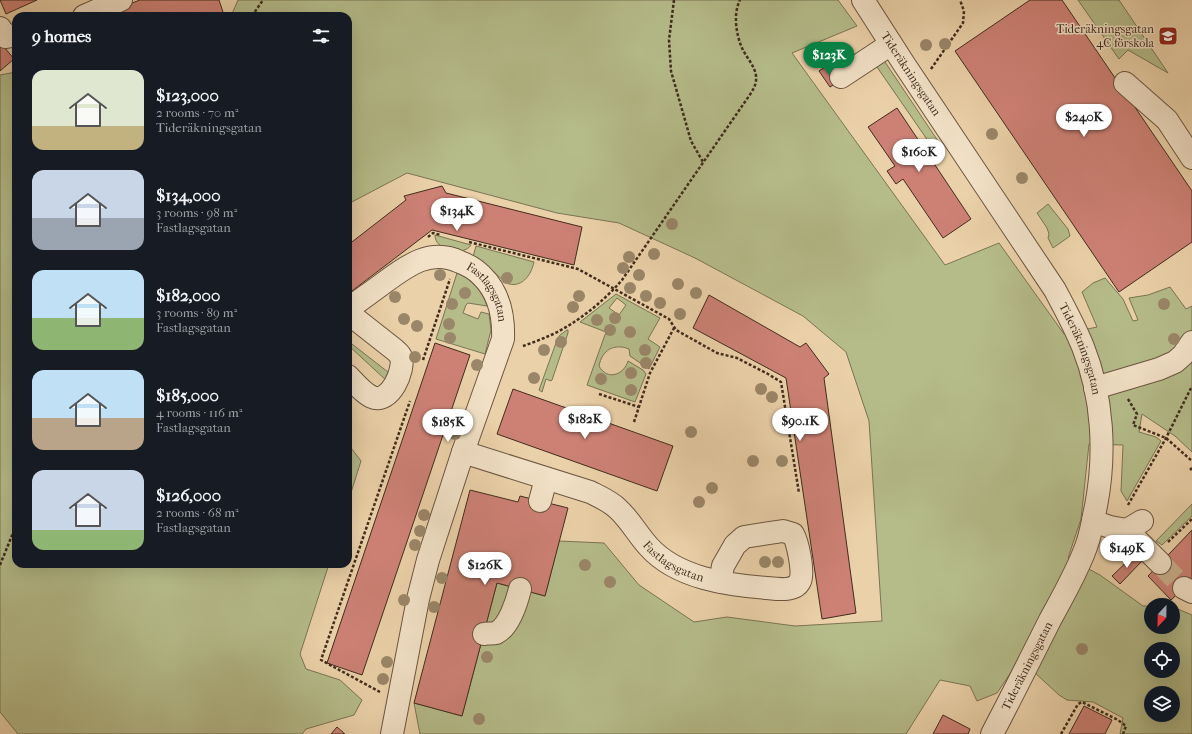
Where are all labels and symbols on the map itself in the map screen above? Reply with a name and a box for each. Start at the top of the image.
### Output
place label: Tideräkningsgatan 4C förskola [1056,22,1154,50]
school or university icon: Tideräkningsgatan 4C förskola [1157,25,1179,47]
street label: Tideräkningsgatan [878,29,944,119]
pin: $123K [801,42,857,76]
pin: $240K [1056,104,1112,138]
pin: $160K [891,139,947,173]
pin: $134K [429,198,485,232]
street label: Fastlagsgatan [464,259,510,323]
street label: Tideräkningsgatan [1056,300,1104,396]
pin: $182K [557,406,613,440]
pin: $90.1K [767,408,833,442]
pin: $185K [420,409,476,443]
pin: $149K [1099,535,1155,569]
street label: Fastlagsgatan [640,538,706,585]
pin: $126K [457,552,513,586]
north arrow [1144,598,1180,634]
street label: Tideräkningsgatan [999,619,1055,713]

